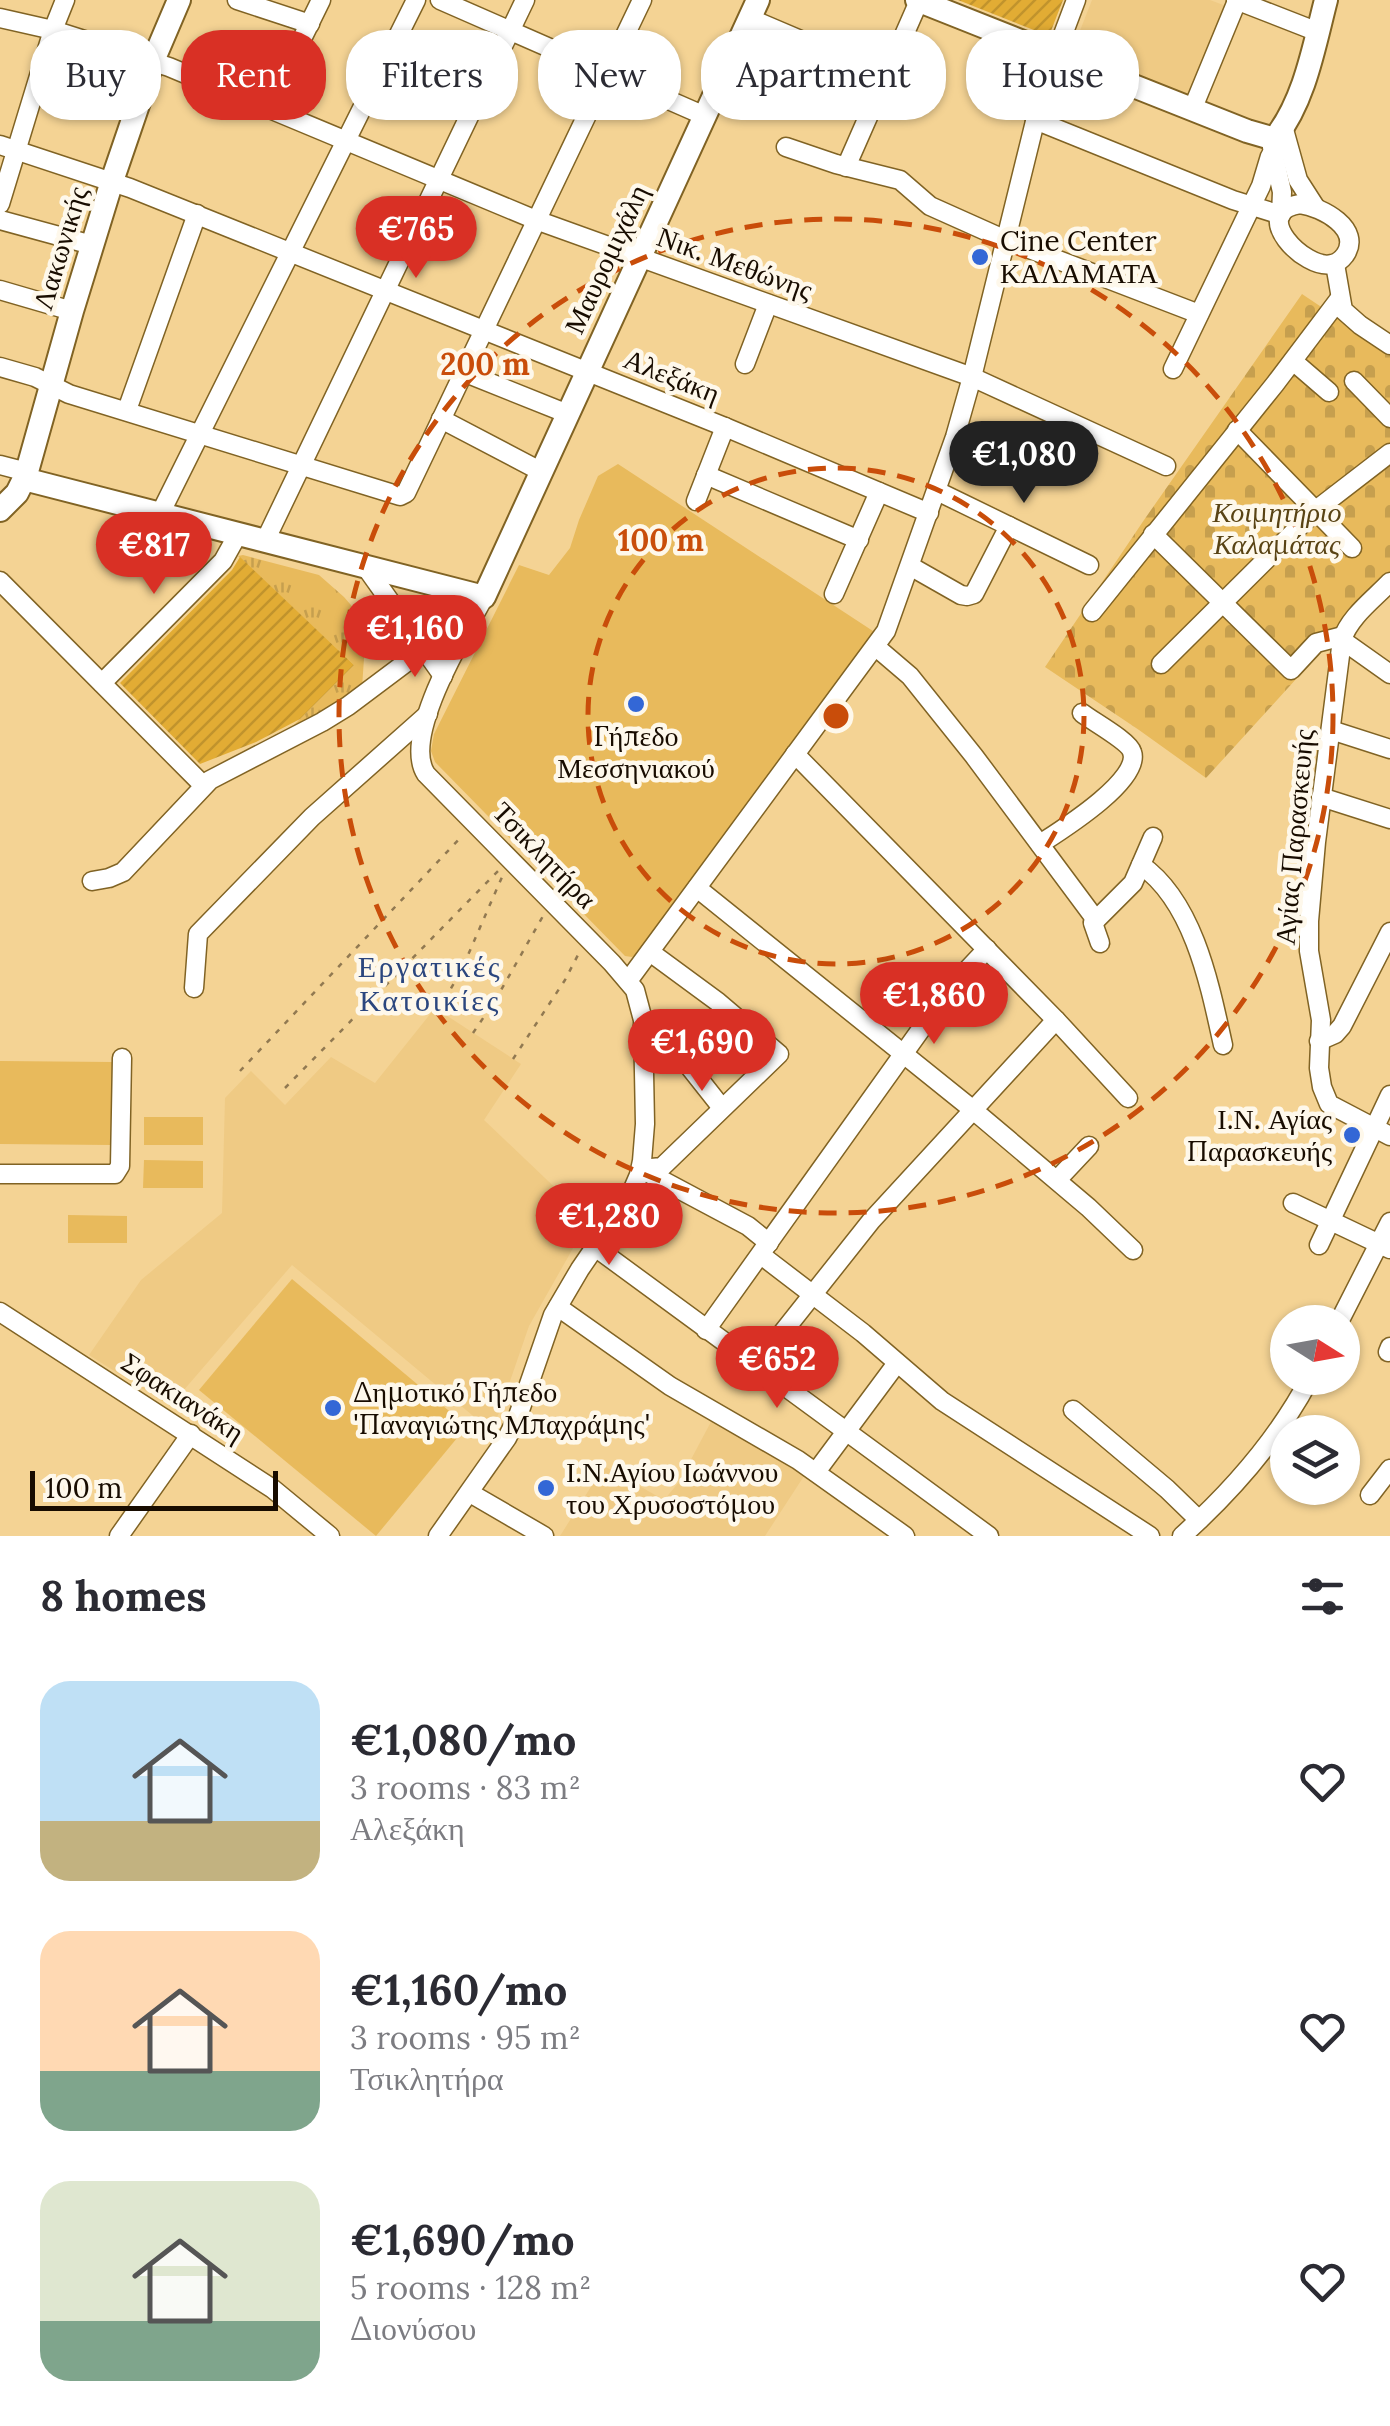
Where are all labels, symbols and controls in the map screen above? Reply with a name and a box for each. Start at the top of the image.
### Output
chip: Buy [30,30,161,120]
chip: Rent [181,30,326,120]
chip: Filters [346,30,518,120]
chip: New [538,30,681,120]
chip: Apartment [701,30,946,120]
chip: House [966,30,1139,120]
street label: Μαυρομιχάλη [556,179,656,339]
street label: Λακωνικής [24,182,96,314]
pin: €765 [357,196,475,281]
text: €765 [378,208,454,249]
street label: Νικ. Μεθώνης [652,218,818,308]
place label: Cine Center ΚΑΛΑΜΑΤΑ [1000,223,1159,291]
marker: Cine Center ΚΑΛΑΜΑΤΑ [969,246,991,268]
street label: Αλεξάκη [619,341,725,411]
text: 200 m [440,345,530,383]
pin: €1,080 [943,421,1105,506]
text: €1,080 [971,433,1077,474]
park label: Κοιμητήριο Καλαμάτας [1211,494,1342,562]
pin: €817 [95,512,213,597]
text: 100 m [618,521,704,559]
text: €817 [118,524,190,565]
pin: €1,160 [334,595,496,680]
text: €1,160 [366,607,464,648]
marker: Γήπεδο Μεσσηνιακού [625,693,647,715]
centre of rings [818,698,854,734]
place label: Γήπεδο Μεσσηνιακού [557,718,715,786]
street label: Αγίας Παρασκευής [1267,728,1321,946]
street label: Τσικλητήρα [485,794,605,916]
district label: Εργατικές Κατοικίες [358,947,502,1019]
pin: €1,860 [853,962,1015,1047]
text: €1,860 [882,974,986,1015]
pin: €1,690 [621,1009,783,1094]
text: €1,690 [650,1021,754,1062]
place label: Ι.Ν. Αγίας Παρασκευής [1187,1101,1332,1169]
marker: Ι.Ν. Αγίας Παρασκευής [1341,1124,1363,1146]
pin: €1,280 [528,1183,690,1268]
text: €1,280 [558,1195,660,1236]
north arrow [1270,1305,1360,1395]
map controls [1270,1305,1360,1505]
pin: €652 [718,1326,836,1411]
text: €652 [738,1338,816,1379]
street label: Σφακιανάκη [115,1344,251,1450]
place label: Δημοτικό Γήπεδο 'Παναγιώτης Μπαχράμης' [353,1374,650,1442]
marker: Δημοτικό Γήπεδο 'Παναγιώτης Μπαχράμης' [322,1397,344,1419]
button: layers [1270,1415,1360,1505]
place label: Ι.Ν.Αγίου Ιωάννου του Χρυσοστόμου [566,1454,778,1522]
scale bar [30,1466,278,1510]
text: 100 m [45,1470,122,1506]
marker: Ι.Ν.Αγίου Ιωάννου του Χρυσοστόμου [535,1477,557,1499]
text: 8 homes [40,1569,207,1623]
icon: filters [1295,1569,1350,1624]
text: €1,080/mo [350,1713,576,1767]
icon: home [120,1721,240,1841]
icon: heart [1295,1754,1350,1809]
text: 3 rooms · 83 m² [350,1767,581,1808]
text: Αλεξάκη [350,1808,465,1849]
text: €1,160/mo [350,1963,567,2017]
icon: home [120,1971,240,2091]
icon: heart [1295,2004,1350,2059]
text: 3 rooms · 95 m² [350,2017,581,2058]
text: Τσικλητήρα [350,2058,504,2099]
text: €1,690/mo [350,2213,574,2267]
icon: home [120,2221,240,2341]
icon: heart [1295,2254,1350,2309]
text: 5 rooms · 128 m² [350,2267,591,2308]
text: Διονύσου [350,2308,476,2349]

